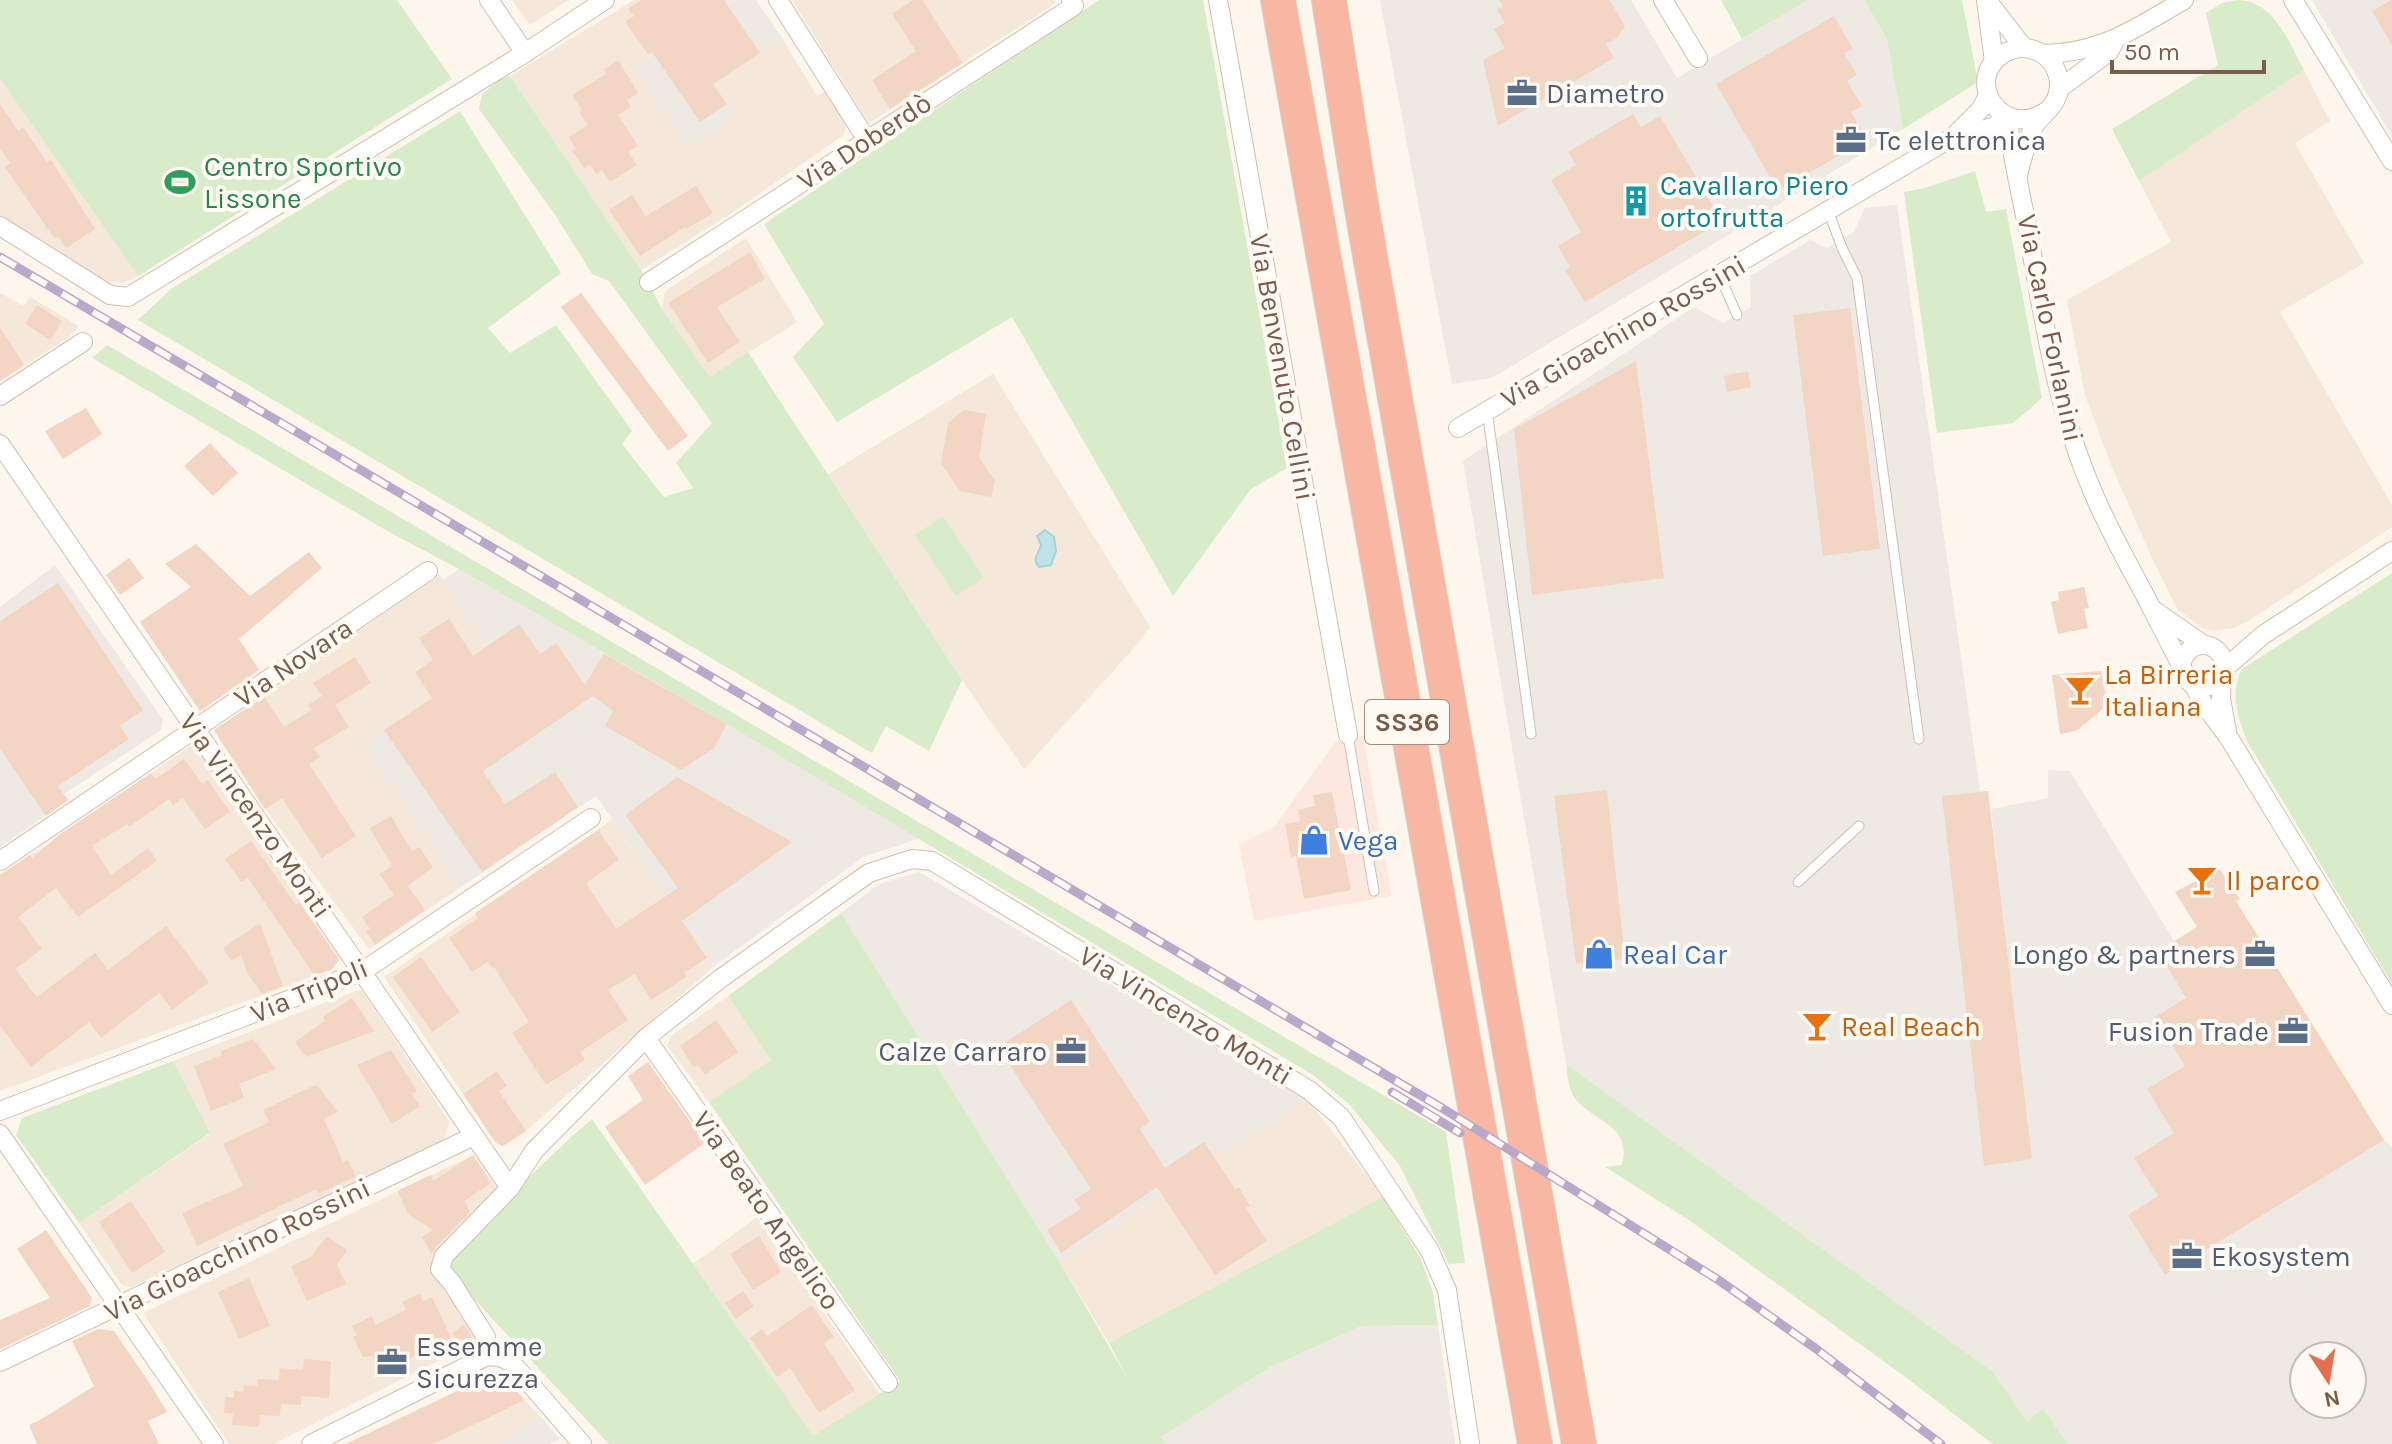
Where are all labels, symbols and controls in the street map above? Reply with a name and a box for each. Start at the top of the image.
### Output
scale bar [2112,24,2264,74]
text: 50 m [2124,38,2180,66]
office icon: Diametro [1505,76,1539,110]
place label: Diametro [1546,77,1665,110]
street label: Via Doberdò [791,86,937,197]
office icon: Tc elettronica [1834,123,1868,157]
place label: Tc elettronica [1875,124,2046,157]
place label: Centro Sportivo Lissone [204,150,402,215]
sports icon: Centro Sportivo Lissone [163,165,197,199]
place label: Cavallaro Piero ortofrutta [1660,169,1849,234]
building icon: Cavallaro Piero ortofrutta [1619,184,1653,218]
street label: Via Carlo Forlanini [2010,211,2091,445]
street label: Via Benvenuto Cellini [1243,231,1322,503]
street label: Via Gioachino Rossini [1495,248,1752,415]
street label: Via Novara [228,611,359,714]
place label: La Birreria Italiana [2104,658,2233,723]
bar icon: La Birreria Italiana [2063,673,2097,707]
road number: SS36 [1365,700,1449,744]
street label: Via Vincenzo Monti [172,706,339,924]
shop icon: Vega [1297,823,1331,857]
place label: Vega [1338,824,1398,857]
bar icon: Il parco [2185,863,2219,897]
place label: Il parco [2226,864,2320,897]
shop icon: Real Car [1582,937,1616,971]
office icon: Longo & partners [2243,937,2277,971]
place label: Real Car [1623,938,1728,971]
place label: Longo & partners [2012,938,2236,971]
street label: Via Vincenzo Monti [1073,939,1298,1092]
street label: Via Tripoli [245,951,373,1030]
bar icon: Real Beach [1800,1009,1834,1043]
place label: Real Beach [1841,1010,1981,1043]
office icon: Fusion Trade [2276,1014,2310,1048]
place label: Fusion Trade [2108,1015,2269,1048]
office icon: Calze Carraro [1054,1034,1088,1068]
place label: Calze Carraro [879,1035,1047,1068]
street label: Via Beato Angelico [686,1105,847,1316]
street label: Via Gioacchino Rossini [99,1171,376,1328]
office icon: Ekosystem [2170,1239,2204,1273]
place label: Ekosystem [2211,1240,2351,1273]
place label: Essemme Sicurezza [416,1330,542,1395]
north arrow [2288,1340,2368,1420]
office icon: Essemme Sicurezza [375,1345,409,1379]
text: N [2322,1384,2342,1413]

